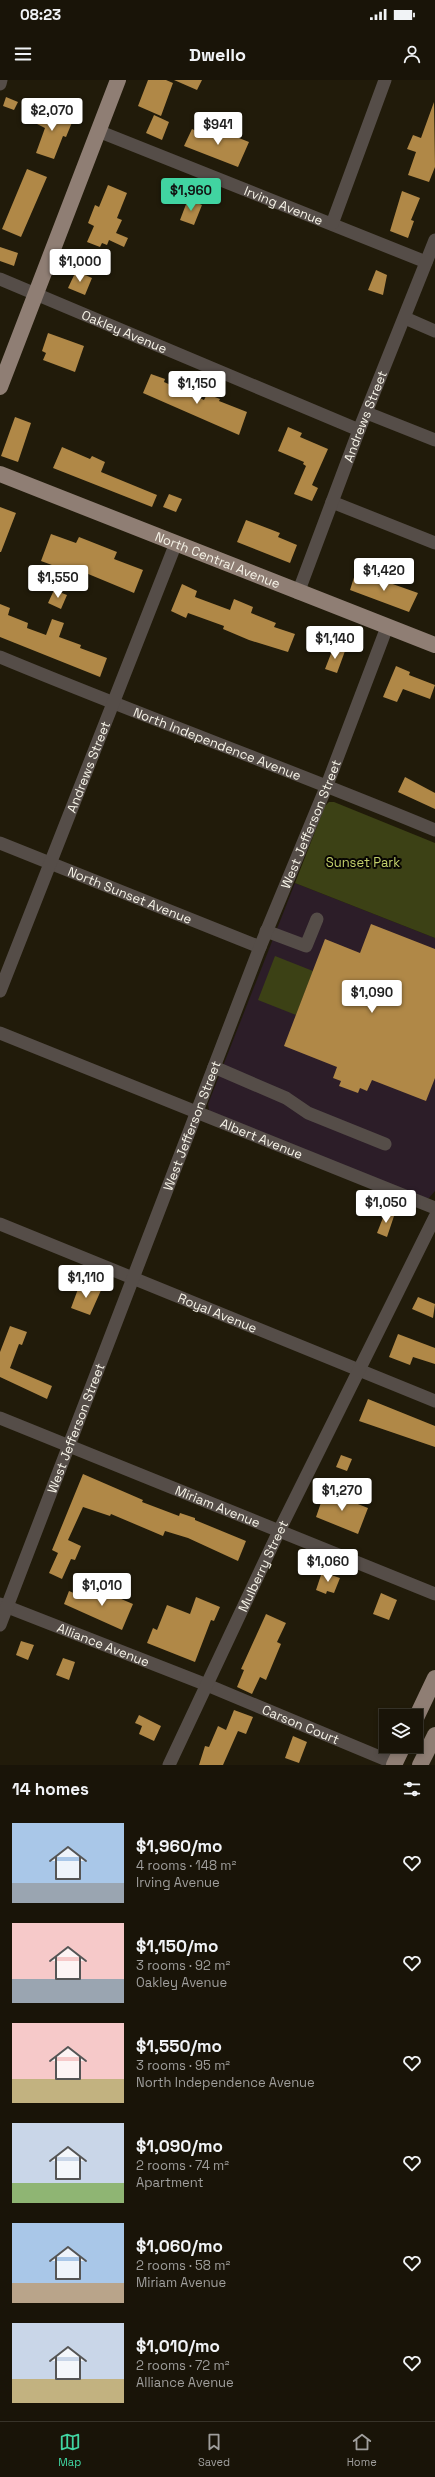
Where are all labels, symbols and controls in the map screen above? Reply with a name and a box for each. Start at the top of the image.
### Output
text: 08:23 [20,5,61,24]
icon: menu [12,43,34,65]
text: Dwello [189,43,246,66]
icon: person [401,43,423,65]
pin: $2,070 [19,98,85,132]
text: $2,070 [30,102,74,119]
pin: $941 [194,112,242,146]
text: $941 [203,116,233,133]
pin: $1,960 [158,178,224,212]
text: $1,960 [170,182,212,199]
street label: Irving Avenue [241,182,326,229]
pin: $1,000 [47,249,113,283]
text: $1,000 [59,253,101,270]
street label: Oakley Avenue [79,306,170,357]
street label: Andrews Street [340,368,391,465]
pin: $1,150 [164,371,230,405]
text: $1,150 [177,375,217,392]
street label: North Central Avenue [152,528,283,592]
pin: $1,420 [351,558,417,592]
text: $1,420 [363,562,405,579]
pin: $1,550 [25,565,91,599]
text: $1,550 [37,569,79,586]
pin: $1,140 [302,626,368,660]
text: $1,140 [315,630,355,647]
street label: North Independence Avenue [131,704,304,784]
street label: Andrews Street [63,719,114,815]
street label: West Jefferson Street [277,757,345,891]
park label: Sunset Park [326,854,400,871]
street label: North Sunset Avenue [65,863,194,928]
pin: $1,090 [339,980,405,1014]
text: $1,090 [351,984,393,1001]
street label: West Jefferson Street [159,1058,225,1193]
street label: Albert Avenue [218,1114,305,1163]
pin: $1,050 [353,1190,419,1224]
text: $1,050 [365,1194,407,1211]
pin: $1,110 [53,1265,119,1299]
text: $1,110 [67,1269,105,1286]
street label: Royal Avenue [175,1289,260,1337]
street label: West Jefferson Street [43,1361,109,1496]
pin: $1,270 [309,1478,375,1512]
street label: Miriam Avenue [173,1482,263,1531]
text: $1,270 [322,1482,362,1499]
street label: Mulberry Street [234,1517,292,1615]
pin: $1,060 [295,1549,361,1583]
text: $1,060 [307,1553,349,1570]
pin: $1,010 [69,1573,135,1607]
text: $1,010 [82,1577,122,1594]
street label: Alliance Avenue [55,1619,152,1671]
street label: Carson Court [260,1701,342,1748]
map controls [379,1709,423,1753]
button: layers [379,1709,423,1753]
text: 14 homes [12,1778,89,1800]
icon: filters [401,1778,423,1800]
text: $1,960/mo [136,1835,223,1857]
icon: home [44,1839,92,1887]
icon: heart [401,1852,423,1874]
text: 4 rooms · 148 m² [136,1857,236,1874]
text: Irving Avenue [136,1874,220,1891]
text: $1,150/mo [136,1935,219,1957]
icon: home [44,1939,92,1987]
icon: heart [401,1952,423,1974]
text: 3 rooms · 92 m² [136,1957,230,1974]
text: Oakley Avenue [136,1974,227,1991]
text: $1,550/mo [136,2035,222,2057]
icon: home [44,2039,92,2087]
icon: heart [401,2052,423,2074]
text: 3 rooms · 95 m² [136,2057,230,2074]
text: North Independence Avenue [136,2074,315,2091]
text: $1,090/mo [136,2135,223,2157]
icon: home [44,2139,92,2187]
icon: heart [401,2152,423,2174]
text: 2 rooms · 74 m² [136,2157,229,2174]
text: Apartment [136,2174,204,2191]
text: $1,060/mo [136,2235,223,2257]
icon: home [44,2239,92,2287]
icon: heart [401,2252,423,2274]
text: 2 rooms · 58 m² [136,2257,230,2274]
text: Miriam Avenue [136,2274,226,2291]
text: $1,010/mo [136,2335,220,2357]
icon: home [44,2339,92,2387]
icon: heart [401,2352,423,2374]
text: 2 rooms · 72 m² [136,2357,229,2374]
text: Alliance Avenue [136,2374,234,2391]
tab: Map [58,2431,81,2469]
tab: Saved [198,2431,230,2469]
tab: Home [347,2431,377,2469]

